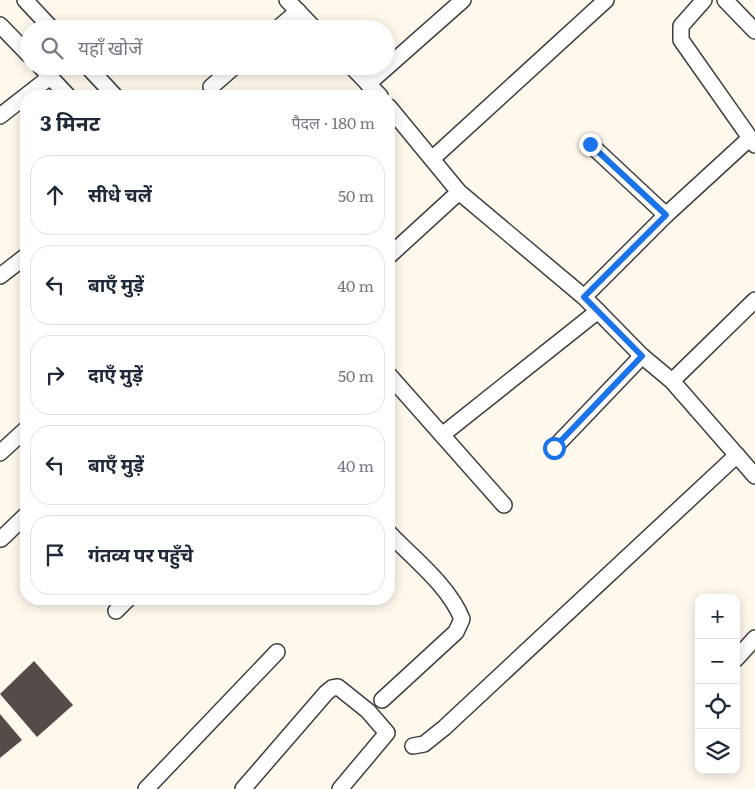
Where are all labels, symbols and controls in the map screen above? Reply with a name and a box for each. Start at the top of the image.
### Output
search box [20,20,395,75]
text: यहाँ खोजें [78,33,142,61]
icon: search [38,34,66,62]
text: 3 मिनट [40,106,100,137]
text: पैदल · 180 m [292,110,375,134]
route end [579,133,602,156]
text: सीधे चलें [88,180,152,208]
icon: ahead [41,181,69,209]
text: 50 m [338,183,374,207]
text: बाएँ मुड़ें [88,270,144,298]
icon: left [41,271,69,299]
text: 40 m [337,273,374,297]
text: दाएँ मुड़ें [88,360,143,388]
icon: right [41,361,69,389]
text: 50 m [338,363,374,387]
route start [543,437,566,460]
text: बाएँ मुड़ें [88,450,144,478]
icon: left [41,451,69,479]
text: 40 m [337,453,374,477]
text: गंतव्य पर पहुँचे [88,540,193,568]
icon: arrive [41,541,69,569]
map controls [695,594,740,774]
button: + [695,594,740,639]
button: − [695,639,740,684]
button: locate [695,684,740,729]
button: layers [695,729,740,774]

